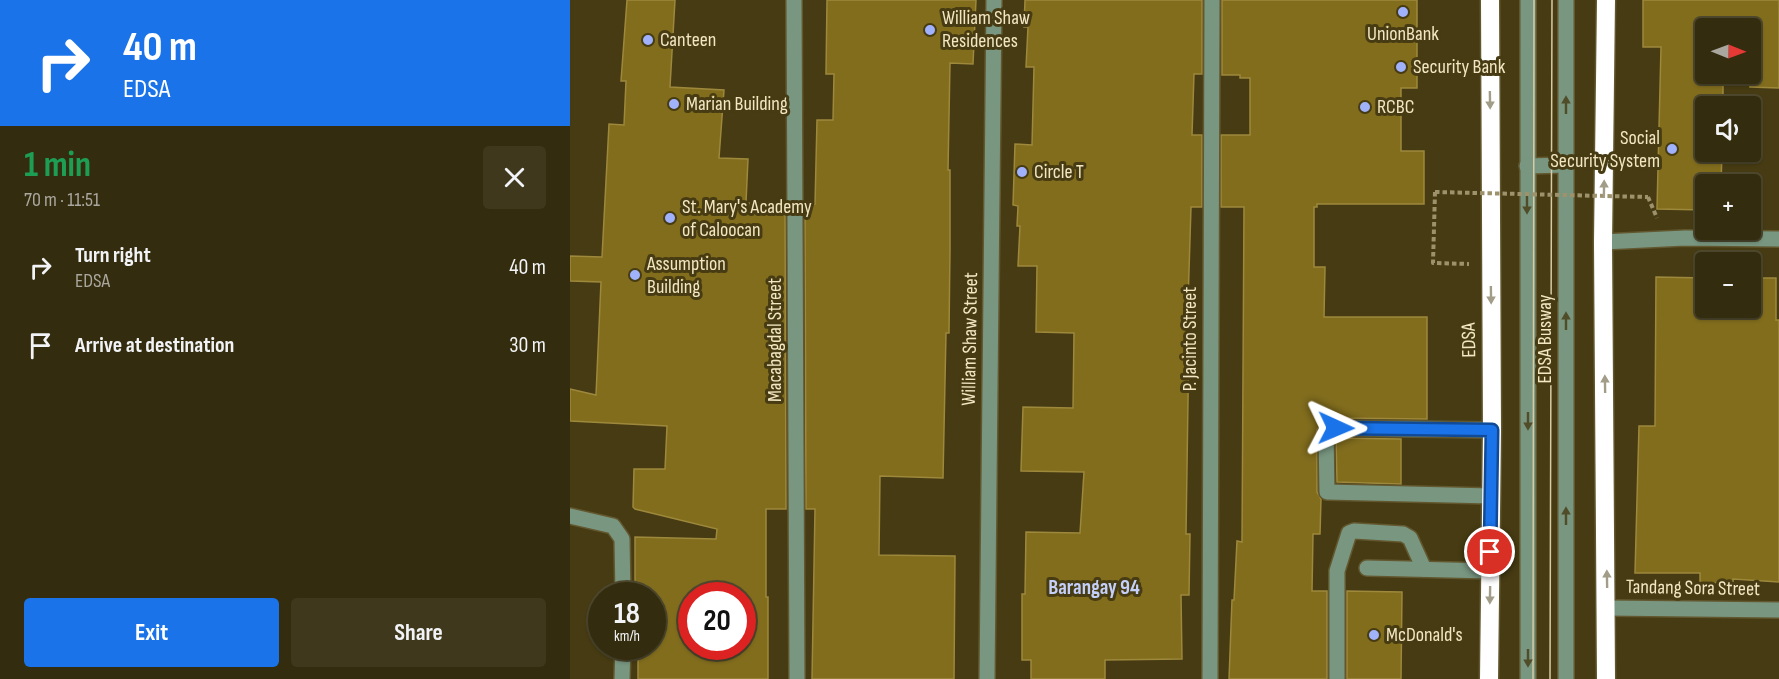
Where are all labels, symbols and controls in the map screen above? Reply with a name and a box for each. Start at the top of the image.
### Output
marker: UnionBank [1396,5,1410,19]
place label: William Shaw Residences [942,6,1030,53]
north arrow [1695,18,1761,84]
map controls [1695,18,1761,318]
text: 40 m [123,22,197,73]
place label: UnionBank [1367,22,1439,46]
marker: William Shaw Residences [923,23,937,37]
icon: right [24,24,102,102]
place label: Canteen [660,28,716,52]
marker: Canteen [641,33,655,47]
place label: Security Bank [1413,55,1506,79]
marker: Security Bank [1394,60,1408,74]
text: EDSA [123,73,170,105]
one-way arrow [1486,91,1495,110]
place label: Marian Building [686,92,788,116]
place label: RCBC [1377,95,1414,119]
one-way arrow [1561,95,1571,114]
button: sound [1695,96,1761,162]
marker: Marian Building [667,97,681,111]
marker: RCBC [1358,100,1372,114]
place label: Social Security System [1550,126,1660,173]
marker: Social Security System [1665,142,1679,156]
text: 1 min [24,144,91,187]
button: close [483,146,546,209]
place label: Circle T [1034,160,1084,184]
marker: Circle T [1015,165,1029,179]
button: + [1695,174,1761,240]
one-way arrow [1599,179,1609,198]
text: 70 m · 11:51 [24,188,100,212]
place label: St. Mary's Academy of Caloocan [682,195,812,242]
one-way arrow [1522,196,1532,215]
marker: St. Mary's Academy of Caloocan [663,211,677,225]
text: Turn right [75,242,151,269]
icon: right [24,251,57,284]
place label: Assumption Building [646,252,726,299]
button: − [1695,252,1761,318]
text: 40 m [509,254,546,281]
marker: Assumption Building [628,268,642,282]
text: EDSA [75,269,110,293]
street label: William Shaw Street [957,272,983,406]
street label: Macabagdal Street [763,278,787,402]
one-way arrow [1486,286,1496,305]
street label: P. Jacinto Street [1178,287,1202,391]
street label: EDSA Busway [1533,294,1557,383]
one-way arrow [1561,311,1571,330]
street label: EDSA [1457,322,1481,358]
icon: arrive [24,329,57,362]
text: Arrive at destination [75,332,234,359]
text: 30 m [509,332,546,359]
one-way arrow [1600,374,1610,393]
position arrow [1304,396,1368,460]
one-way arrow [1523,412,1533,431]
one-way arrow [1561,506,1571,525]
pin [1464,526,1515,577]
icon: arrive [1473,535,1506,568]
one-way arrow [1602,569,1612,588]
district label: Barangay 94 [1048,575,1140,600]
street label: Tandang Sora Street [1626,575,1760,601]
speed limit sign: 20 [678,582,756,660]
one-way arrow [1485,586,1495,605]
text: 18 [614,596,640,632]
button: Exit [24,598,279,667]
button: Share [291,598,546,667]
place label: McDonald's [1386,623,1463,647]
text: km/h [614,627,640,646]
marker: McDonald's [1367,628,1381,642]
one-way arrow [1523,649,1533,668]

